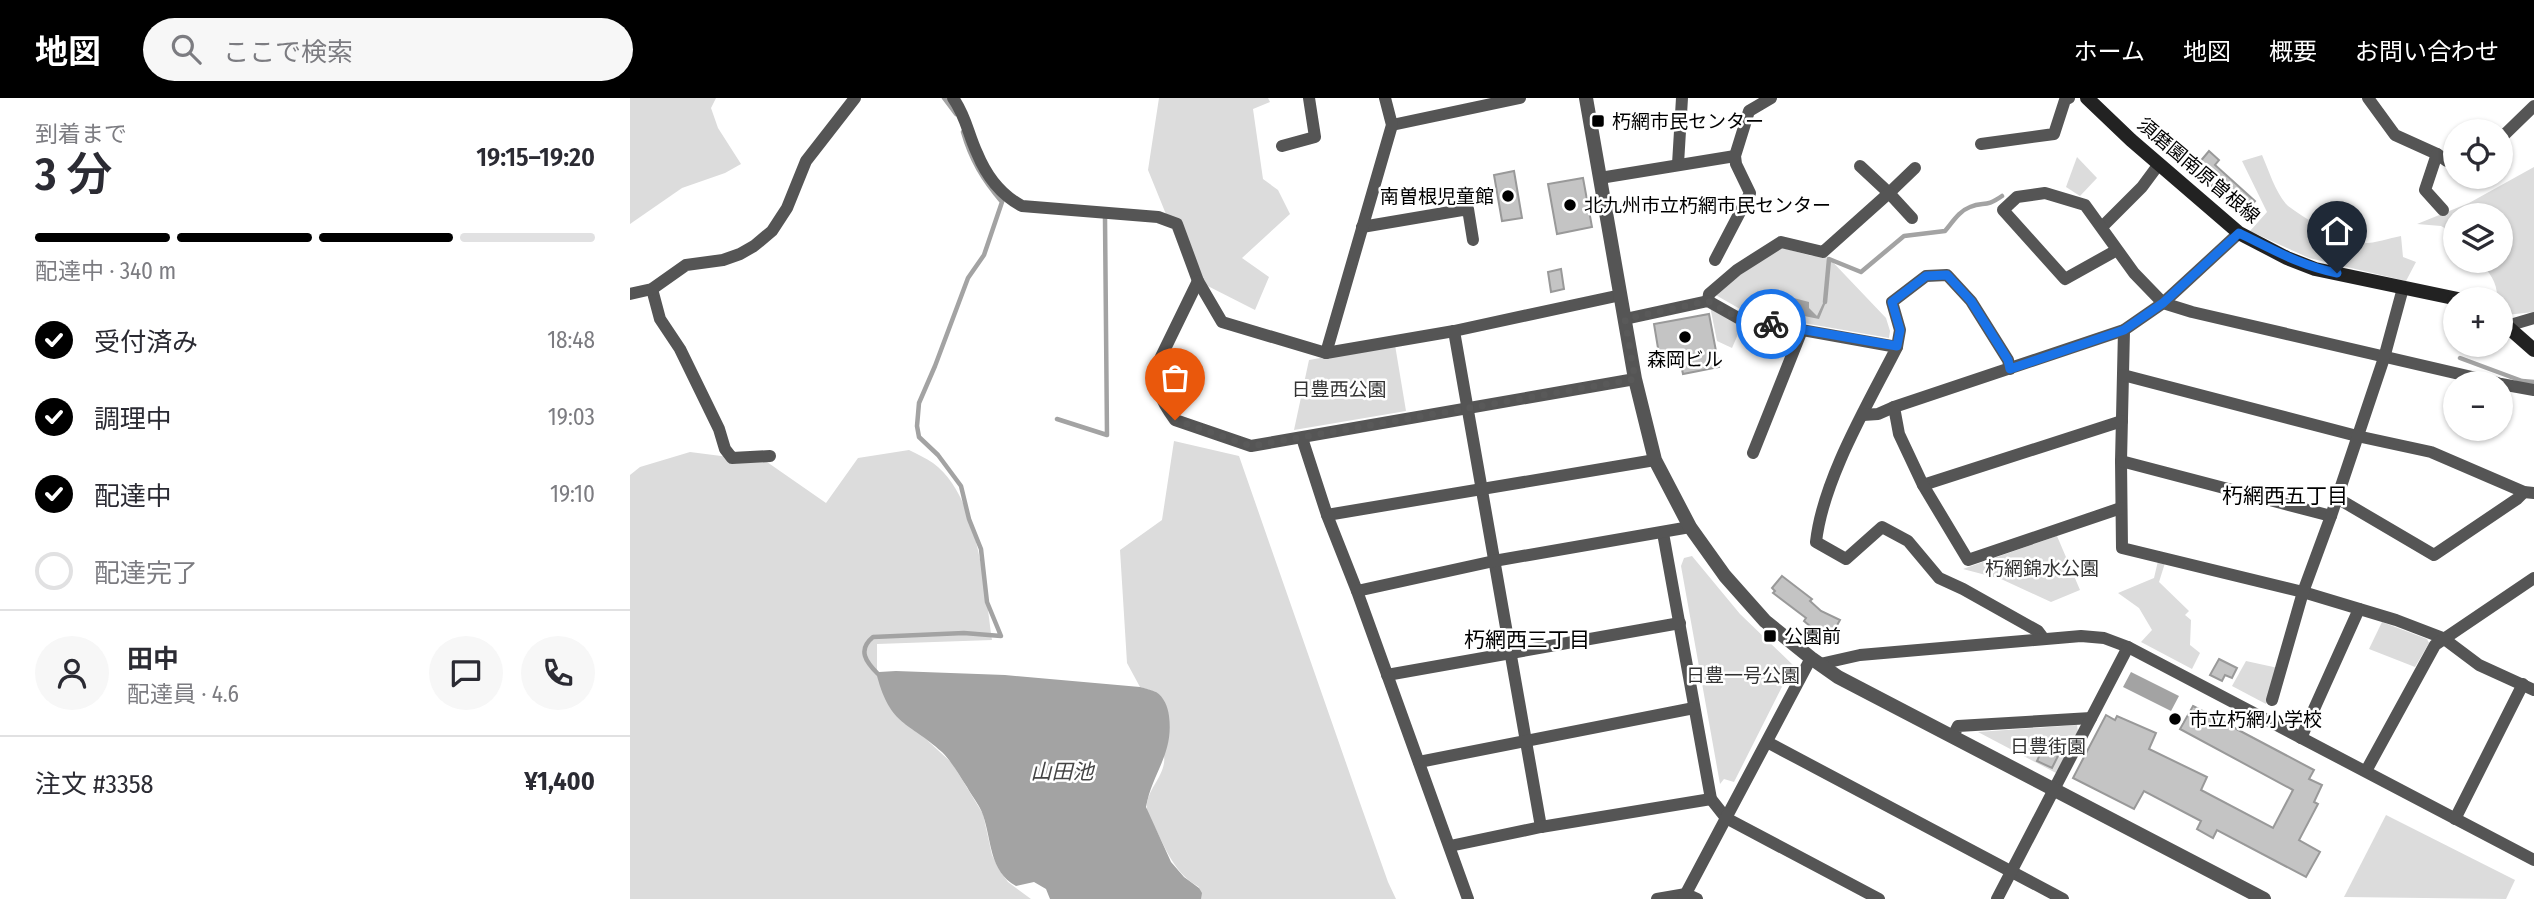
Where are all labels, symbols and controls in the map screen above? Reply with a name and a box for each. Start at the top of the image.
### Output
search box [143,18,633,81]
icon: search [167,30,205,68]
text: 地図 [35,32,101,72]
text: ここで検索 [223,37,353,68]
text: ホーム [2074,38,2145,66]
text: 地図 [2183,38,2231,66]
text: 概要 [2269,38,2317,66]
text: お問い合わせ [2355,38,2499,66]
place label: 朽網市民センター [1612,110,1764,133]
marker: 朽網市民センター [1590,113,1606,129]
street label: 須磨園南原曽根線 [2133,113,2264,228]
map controls [2443,119,2513,441]
button: locate [2443,119,2513,189]
text: 到着まで [35,120,127,148]
text: 19:15–19:20 [476,142,595,173]
text: 3 分 [35,147,112,202]
place label: 南曽根児童館 [1380,185,1494,208]
marker: 南曽根児童館 [1500,188,1516,204]
place label: 北九州市立朽網市民センター [1584,194,1831,217]
marker: 北九州市立朽網市民センター [1562,197,1578,213]
pin [2307,201,2367,273]
button: layers [2443,203,2513,273]
icon: home [2318,212,2356,250]
text: 配達中 · 340 m [35,257,176,285]
button: + [2443,287,2513,357]
courier [1736,289,1806,359]
icon: bike [1752,305,1790,343]
icon: check [35,321,73,359]
text: 18:48 [547,326,595,354]
text: 受付済み [94,327,198,358]
marker: 森岡ビル [1677,329,1693,345]
pin [1145,348,1205,420]
place label: 森岡ビル [1647,348,1723,371]
icon: bag [1156,359,1194,397]
button: − [2443,371,2513,441]
park label: 日豊西公園 [1291,378,1387,401]
icon: check [35,398,73,436]
text: 19:03 [548,403,595,431]
text: 調理中 [94,404,172,435]
icon: check [35,475,73,513]
text: 19:10 [550,480,595,508]
text: 配達中 [94,481,172,512]
district label: 朽網西五丁目 [2222,483,2348,509]
park label: 朽網錦水公園 [1985,557,2099,580]
text: 配達完了 [94,558,198,589]
place label: 公園前 [1784,625,1841,648]
district label: 朽網西三丁目 [1464,627,1590,653]
marker: 公園前 [1762,628,1778,644]
button: person [35,636,109,710]
button: chat [429,636,503,710]
button: phone [521,636,595,710]
text: 田中 [127,644,179,675]
park label: 日豊一号公園 [1686,664,1800,687]
text: 配達員 · 4.6 [127,680,239,708]
place label: 市立朽網小学校 [2189,708,2322,731]
marker: 市立朽網小学校 [2167,711,2183,727]
park label: 日豊街園 [2010,735,2086,758]
water label: 山田池 [1031,759,1095,785]
text: ¥1,400 [524,766,595,797]
text: 注文 #3358 [35,769,154,800]

